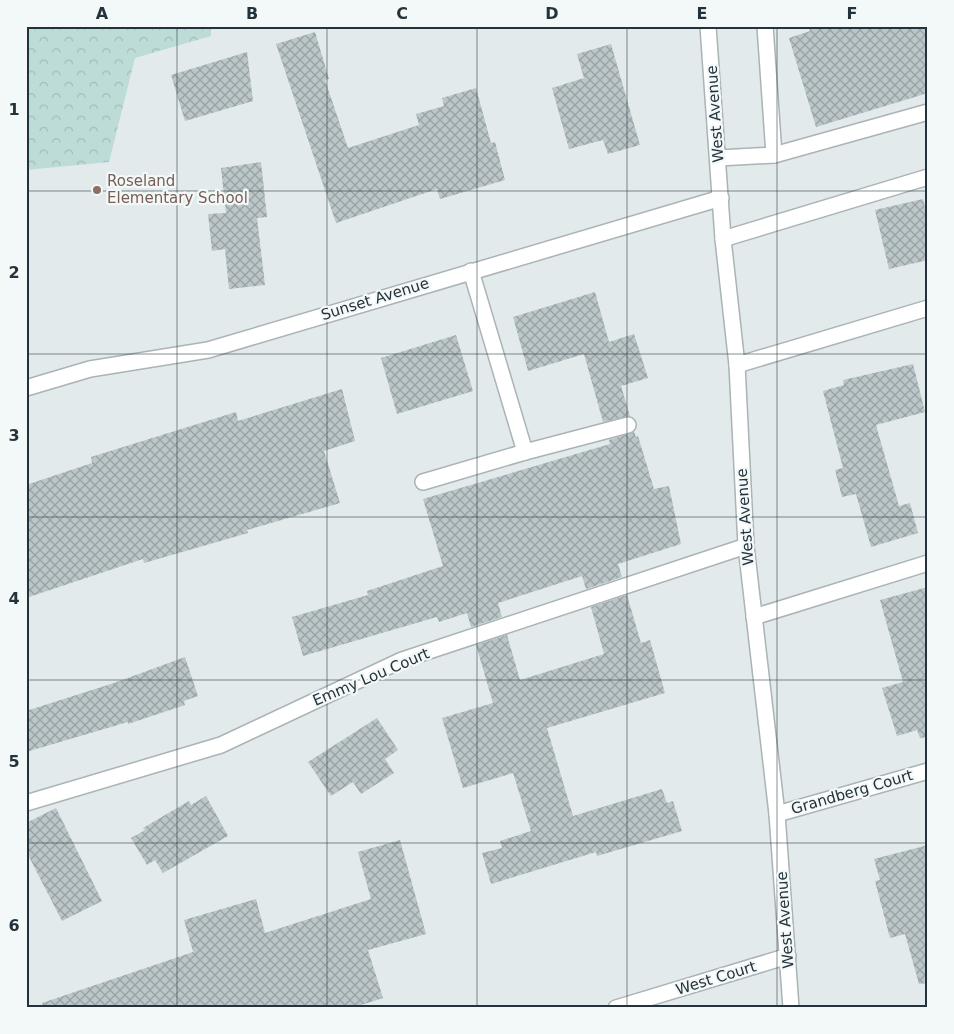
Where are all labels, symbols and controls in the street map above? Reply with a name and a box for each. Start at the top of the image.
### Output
text: A [96,4,109,23]
text: B [246,4,258,23]
text: C [396,4,408,23]
text: D [545,4,559,23]
text: E [697,4,707,23]
text: F [847,4,857,23]
street label: West Avenue [703,65,727,163]
text: 1 [8,100,20,119]
place label: Roseland Elementary School [107,172,248,207]
marker: Roseland Elementary School [91,184,103,196]
text: 2 [8,263,20,282]
street label: Sunset Avenue [319,274,431,324]
text: 3 [8,426,20,445]
street label: West Avenue [733,468,757,566]
text: 4 [8,589,20,608]
street label: Emmy Lou Court [310,644,432,710]
text: 5 [8,752,20,771]
street label: Grandberg Court [789,766,915,818]
street label: West Avenue [773,871,797,969]
text: 6 [8,916,20,935]
street label: West Court [674,957,758,999]

